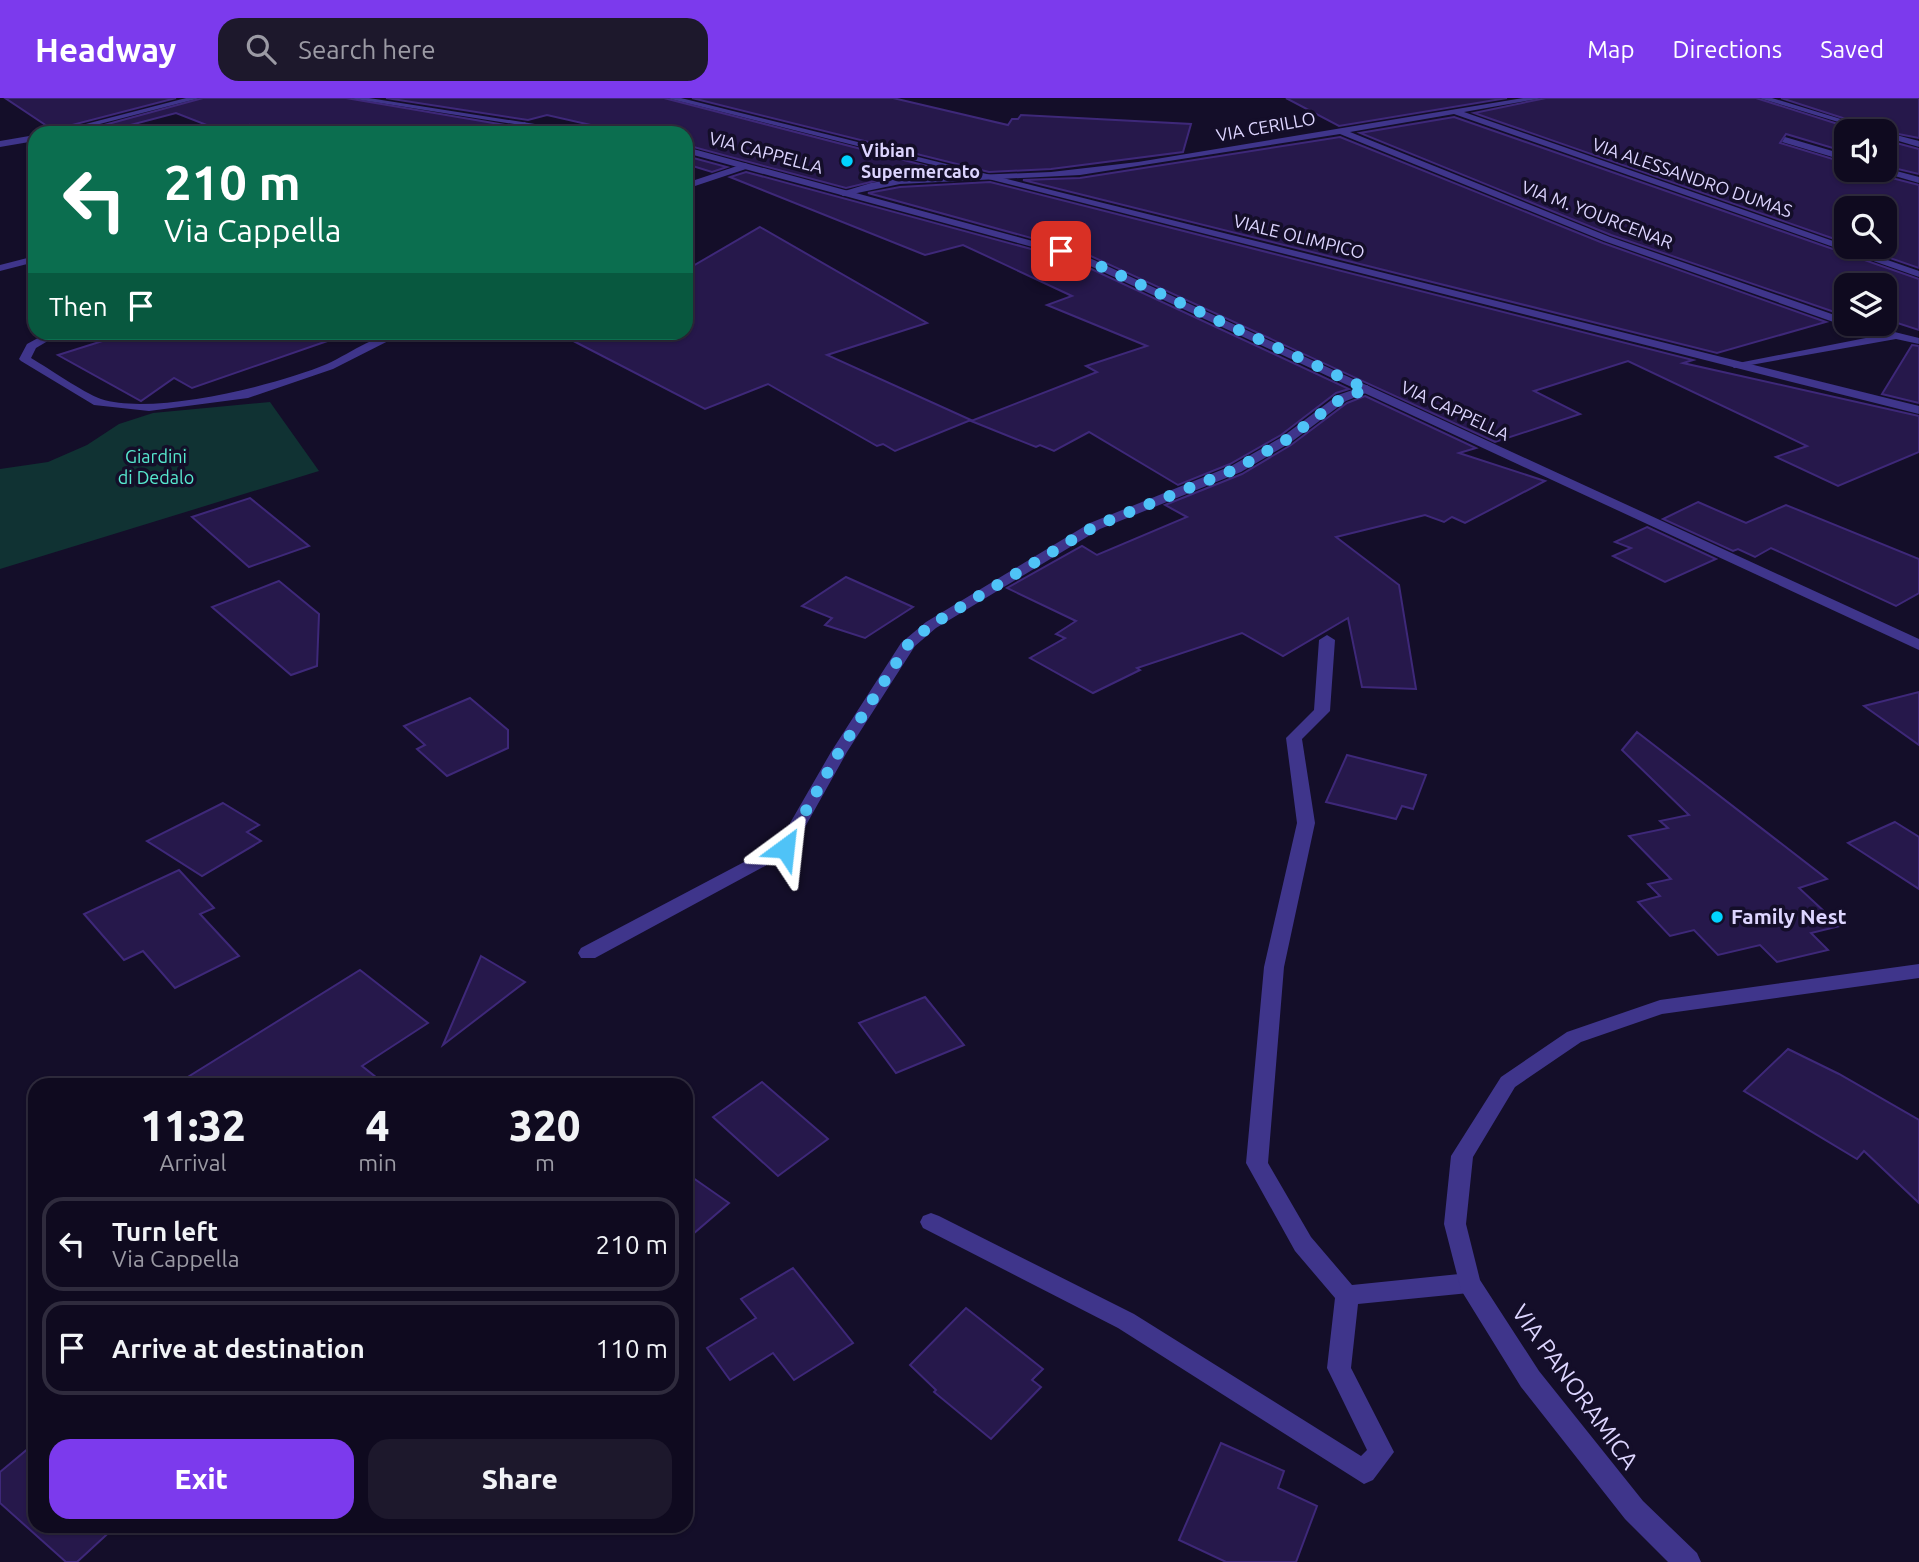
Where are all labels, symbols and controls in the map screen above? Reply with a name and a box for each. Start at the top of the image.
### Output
search box [218,18,708,81]
icon: search [242,30,280,68]
text: Headway [35,31,176,68]
text: Search here [298,35,436,64]
text: Map [1587,36,1634,63]
text: Directions [1672,36,1782,63]
text: Saved [1820,36,1884,63]
street label: VIA CERILLO [1215,107,1317,145]
map controls [1834,119,1897,336]
button: sound [1834,119,1897,182]
street label: VIA CAPPELLA [707,127,826,177]
street label: VIA ALESSANDRO DUMAS [1590,133,1795,221]
place label: Vibian Supermercato [861,140,980,181]
marker: Vibian Supermercato [839,153,855,169]
icon: left [49,154,140,245]
text: 210 m [164,154,301,209]
street label: VIA M. YOURCENAR [1519,176,1676,252]
button: search [1834,196,1897,259]
street label: VIALE OLIMPICO [1231,210,1367,262]
text: Via Cappella [164,212,341,248]
pin [1031,221,1091,281]
icon: arrive [1042,232,1080,270]
button: layers [1834,273,1897,336]
icon: arrive [122,287,160,325]
text: Then [49,292,108,321]
street label: VIA CAPPELLA [1398,376,1513,444]
park label: Giardini di Dedalo [118,446,194,487]
position arrow [748,811,822,885]
place label: Family Nest [1731,904,1847,928]
marker: Family Nest [1709,909,1725,925]
text: 11:32 [141,1102,246,1149]
text: 4 [366,1102,389,1149]
text: 320 [509,1102,580,1149]
text: Arrival [160,1150,227,1175]
text: min [358,1150,397,1175]
text: m [535,1150,555,1175]
text: Turn left [112,1217,218,1246]
icon: left [53,1225,91,1263]
text: 210 m [596,1230,668,1259]
text: Via Cappella [112,1246,240,1271]
street label: VIA PANORAMICA [1507,1299,1644,1474]
icon: arrive [53,1329,91,1367]
text: Arrive at destination [112,1334,365,1363]
text: 110 m [596,1334,668,1363]
button: Exit [49,1439,354,1519]
button: Share [368,1439,672,1519]

